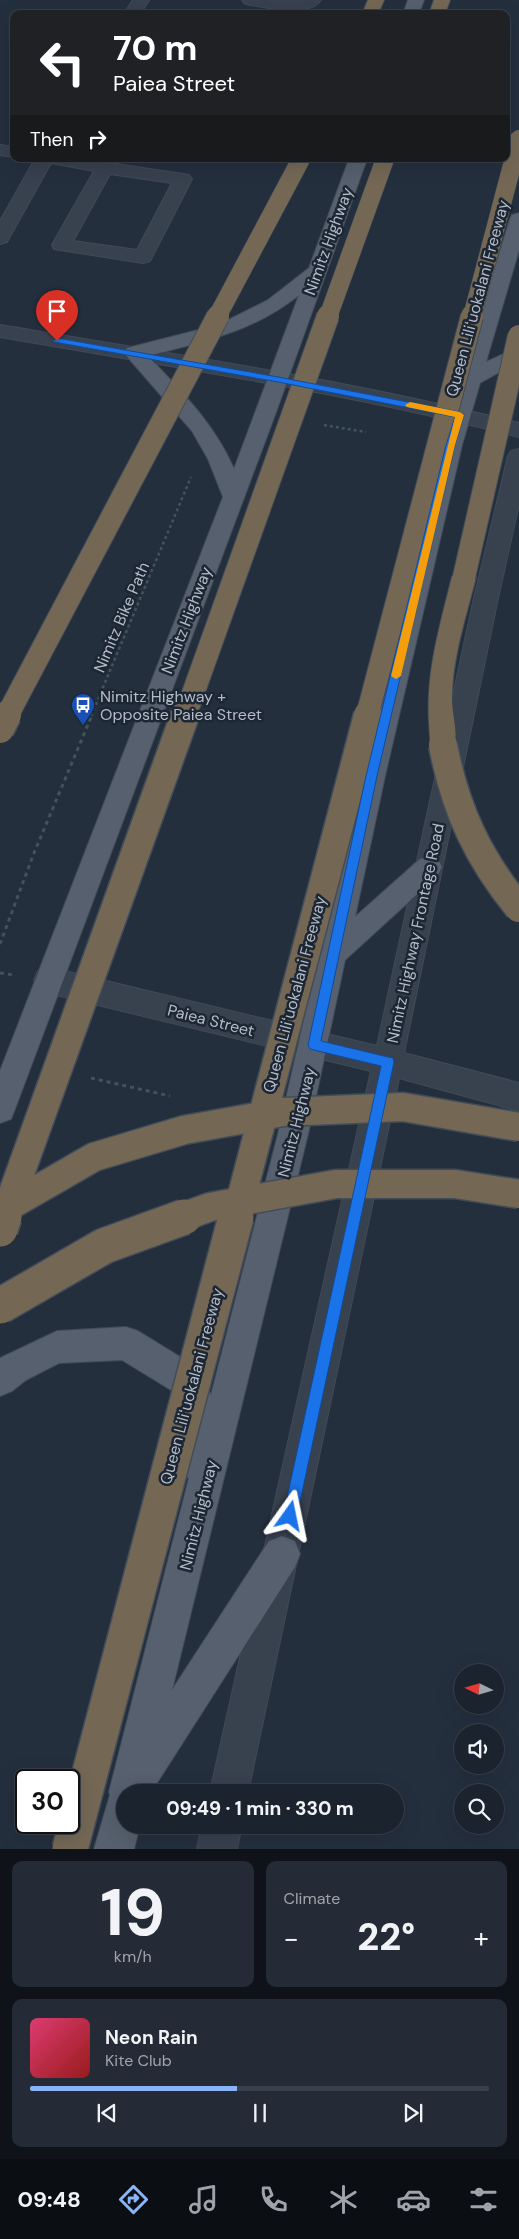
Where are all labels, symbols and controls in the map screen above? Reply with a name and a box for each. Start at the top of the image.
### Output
text: 70 m [113,25,197,71]
icon: left [30,30,95,95]
text: Paiea Street [113,69,235,98]
icon: right [83,125,111,153]
text: Then [30,127,73,152]
street label: Nimitz Highway [299,184,358,298]
street label: Queen Liliʻuokalani Freeway [441,197,514,399]
pin [36,290,78,341]
icon: arrive [43,297,71,325]
street label: Nimitz Bike Path [89,559,154,676]
street label: Nimitz Highway [156,564,217,677]
place label: Nimitz Highway + Opposite Paiea Street [100,686,262,725]
bus stop icon: Nimitz Highway + Opposite Paiea Street [70,692,96,726]
street label: Nimitz Highway Frontage Road [382,821,449,1045]
street label: Queen Liliʻuokalani Freeway [258,893,331,1095]
street label: Paiea Street [165,1000,257,1041]
street label: Nimitz Highway [273,1065,320,1179]
street label: Queen Liliʻuokalani Freeway [155,1285,228,1487]
street label: Nimitz Highway [175,1458,222,1572]
position arrow [263,1489,315,1541]
north arrow [454,1664,504,1714]
map controls [454,1664,504,1834]
button: sound [454,1724,504,1774]
speed limit sign: 30 [15,1769,80,1834]
button: search [454,1784,504,1834]
text: 09:49 · 1 min · 330 m [166,1796,354,1821]
text: 19 [100,1871,165,1955]
text: Climate [284,1888,340,1909]
text: 22° [357,1912,415,1962]
text: − [284,1920,299,1957]
text: + [474,1920,489,1957]
text: km/h [114,1946,152,1967]
text: Neon Rain [105,2025,198,2050]
text: Kite Club [105,2050,172,2071]
icon: previous [93,2099,121,2127]
icon: pause [246,2099,274,2127]
icon: next [399,2099,427,2127]
icon: directions [116,2182,151,2217]
icon: music [186,2182,221,2217]
icon: phone [256,2182,291,2217]
icon: climate [326,2182,361,2217]
icon: car [396,2182,431,2217]
icon: filters [466,2182,501,2217]
text: 09:48 [18,2185,81,2214]

